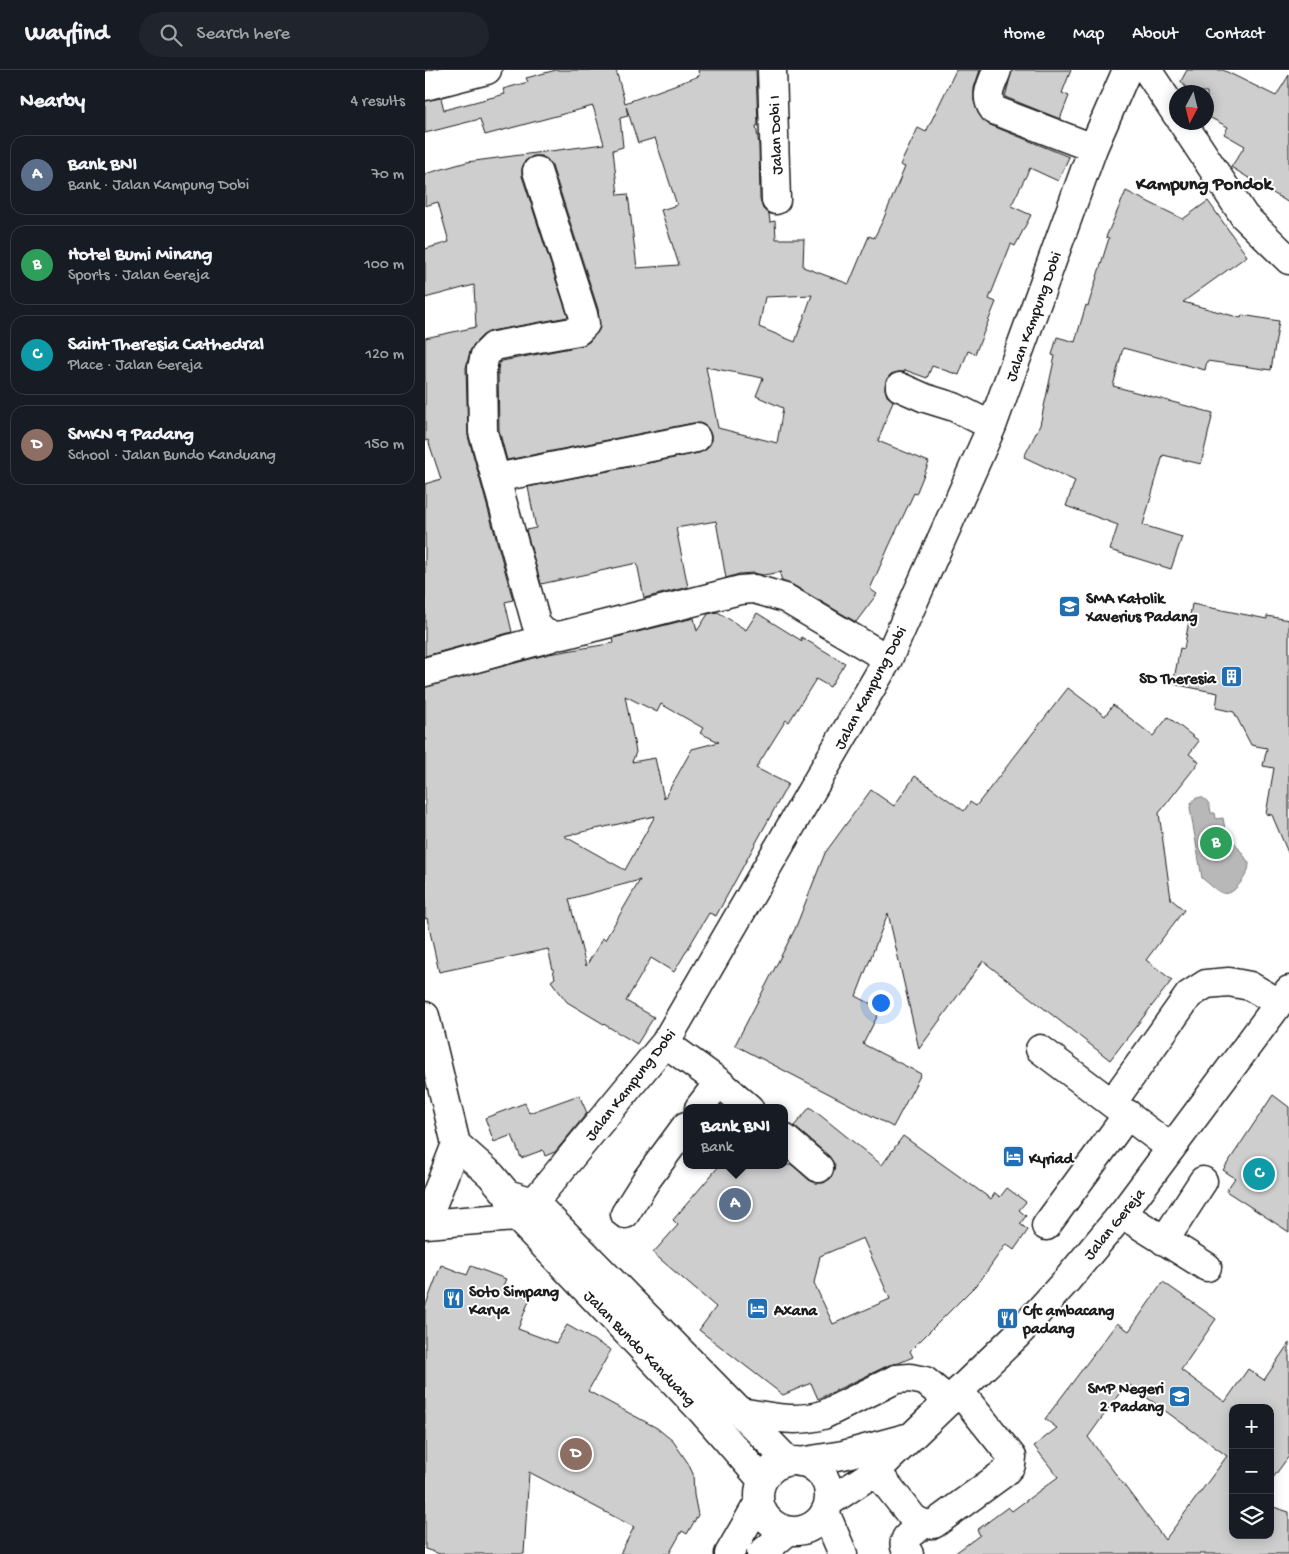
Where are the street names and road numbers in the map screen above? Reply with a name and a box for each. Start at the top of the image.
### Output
street label: Jalan Dobi I [767,95,788,175]
street label: Jalan Kampung Dobi [1003,250,1068,385]
street label: Jalan Kampung Dobi [832,624,913,753]
street label: Jalan Kampung Dobi [582,1026,681,1146]
street label: Jalan Gereja [1081,1185,1151,1265]
street label: Jalan Bundo Kanduang [578,1288,699,1411]

